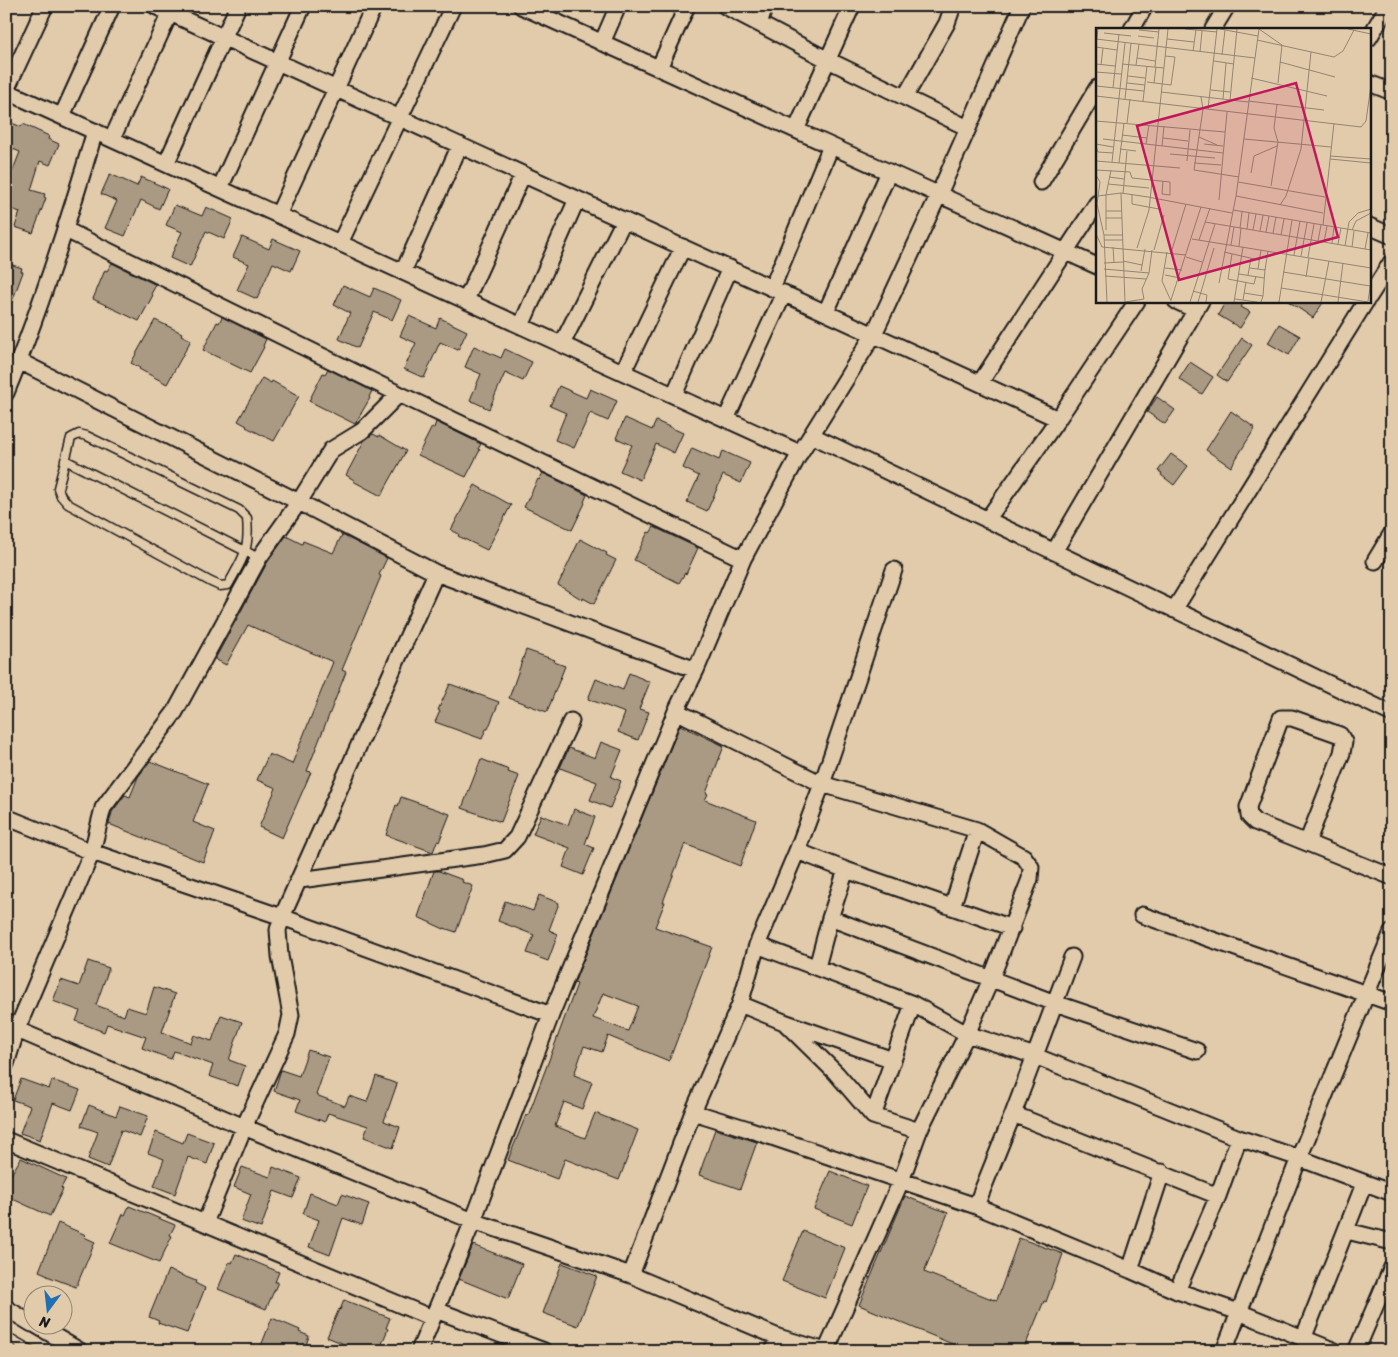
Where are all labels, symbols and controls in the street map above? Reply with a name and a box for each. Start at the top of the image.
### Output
inset map [1096,28,1370,302]
north arrow [22,1284,72,1334]
text: N [37,1309,54,1336]

